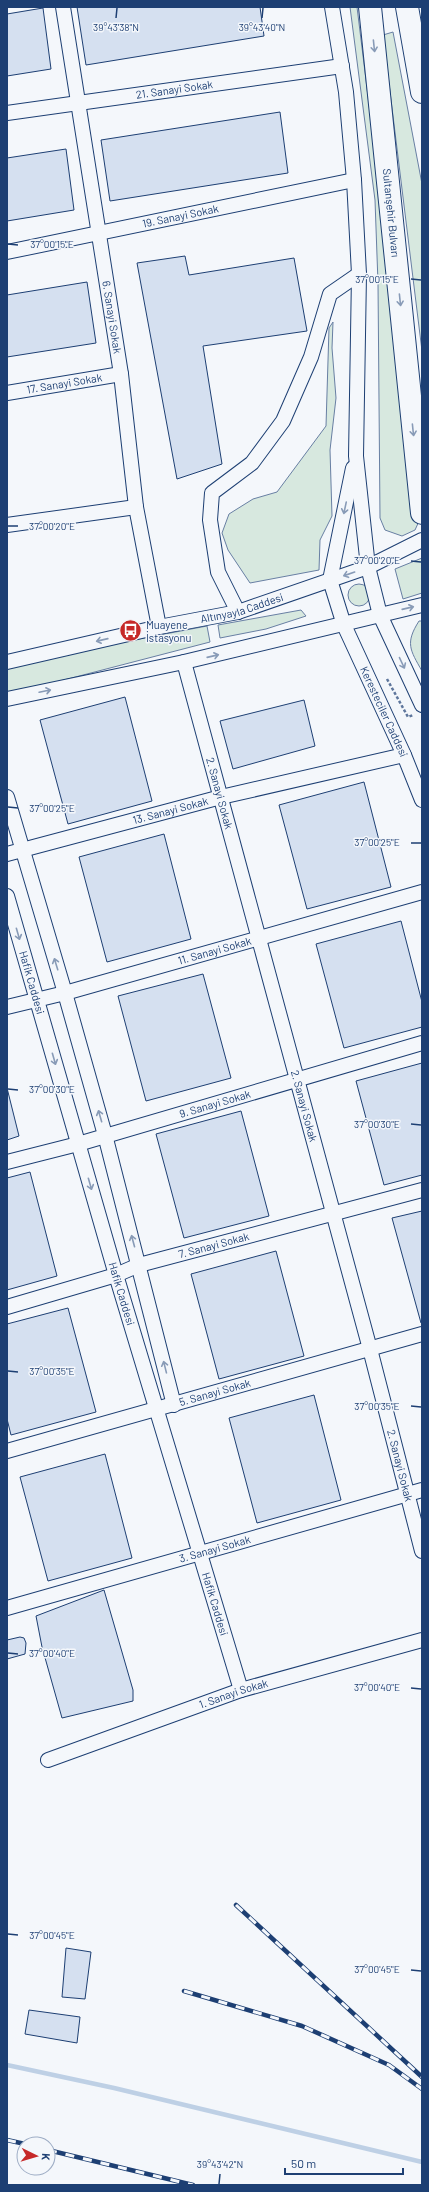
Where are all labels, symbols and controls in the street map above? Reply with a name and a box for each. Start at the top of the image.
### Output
text: 39°43'38"N [93,21,139,33]
text: 39°43'40"N [239,21,285,33]
one-way arrow [371,39,378,52]
street label: 21. Sanayi Sokak [135,77,214,101]
street label: Sultanşehir Bulvarı [381,168,403,258]
street label: 19. Sanayi Sokak [141,201,220,230]
text: 37°00'15"E [30,238,74,250]
text: 37°00'15"E [355,273,399,285]
street label: 6. Sanayi Sokak [100,280,125,355]
one-way arrow [397,294,404,307]
street label: 17. Sanayi Sokak [25,370,103,396]
one-way arrow [410,423,417,436]
one-way arrow [341,501,349,514]
text: 37°00'20"E [29,520,75,532]
text: 37°00'20"E [354,554,400,566]
one-way arrow [342,571,355,578]
street label: Altınyayla Caddesi [199,590,285,625]
one-way arrow [401,604,414,612]
bus stop icon: Muayene İstasyonu [118,618,144,644]
place label: Muayene İstasyonu [146,618,192,644]
one-way arrow [96,637,109,645]
one-way arrow [207,651,220,659]
one-way arrow [399,656,406,668]
street label: Keresteciler Caddesi [358,664,411,759]
one-way arrow [38,687,51,695]
street label: 2. Sanayi Sokak [204,756,236,831]
street label: 13. Sanayi Sokak [131,794,210,826]
text: 37°00'25"E [29,802,75,814]
text: 37°00'25"E [354,836,400,848]
one-way arrow [15,927,22,940]
street label: 11. Sanayi Sokak [176,934,253,967]
street label: Hafik Caddesi [17,949,48,1016]
one-way arrow [52,957,59,970]
one-way arrow [51,1052,58,1065]
street label: 2. Sanayi Sokak [289,1069,321,1144]
text: 37°00'30"E [29,1083,75,1095]
street label: 9. Sanayi Sokak [178,1087,252,1120]
one-way arrow [95,1109,103,1122]
text: 37°00'30"E [354,1118,400,1130]
one-way arrow [87,1177,94,1190]
street label: 7. Sanayi Sokak [177,1229,251,1260]
one-way arrow [129,1235,136,1248]
street label: Hafik Caddesi [107,1261,138,1327]
one-way arrow [160,1361,168,1374]
text: 37°00'35"E [29,1365,75,1377]
street label: 5. Sanayi Sokak [178,1376,252,1408]
text: 37°00'35"E [354,1400,400,1412]
street label: 2. Sanayi Sokak [385,1428,416,1503]
street label: 3. Sanayi Sokak [177,1532,252,1565]
street label: Hafik Caddesi [200,1571,231,1637]
text: 37°00'40"E [29,1647,75,1659]
street label: 1. Sanayi Sokak [197,1676,270,1711]
text: 37°00'40"E [354,1681,400,1693]
text: 37°00'45"E [29,1929,75,1941]
text: 37°00'45"E [354,1963,400,1975]
north arrow [16,2136,56,2176]
scale bar [285,2150,403,2176]
text: K [40,2153,53,2161]
text: 50 m [291,2156,316,2170]
text: 39°43'42"N [197,2158,243,2170]

